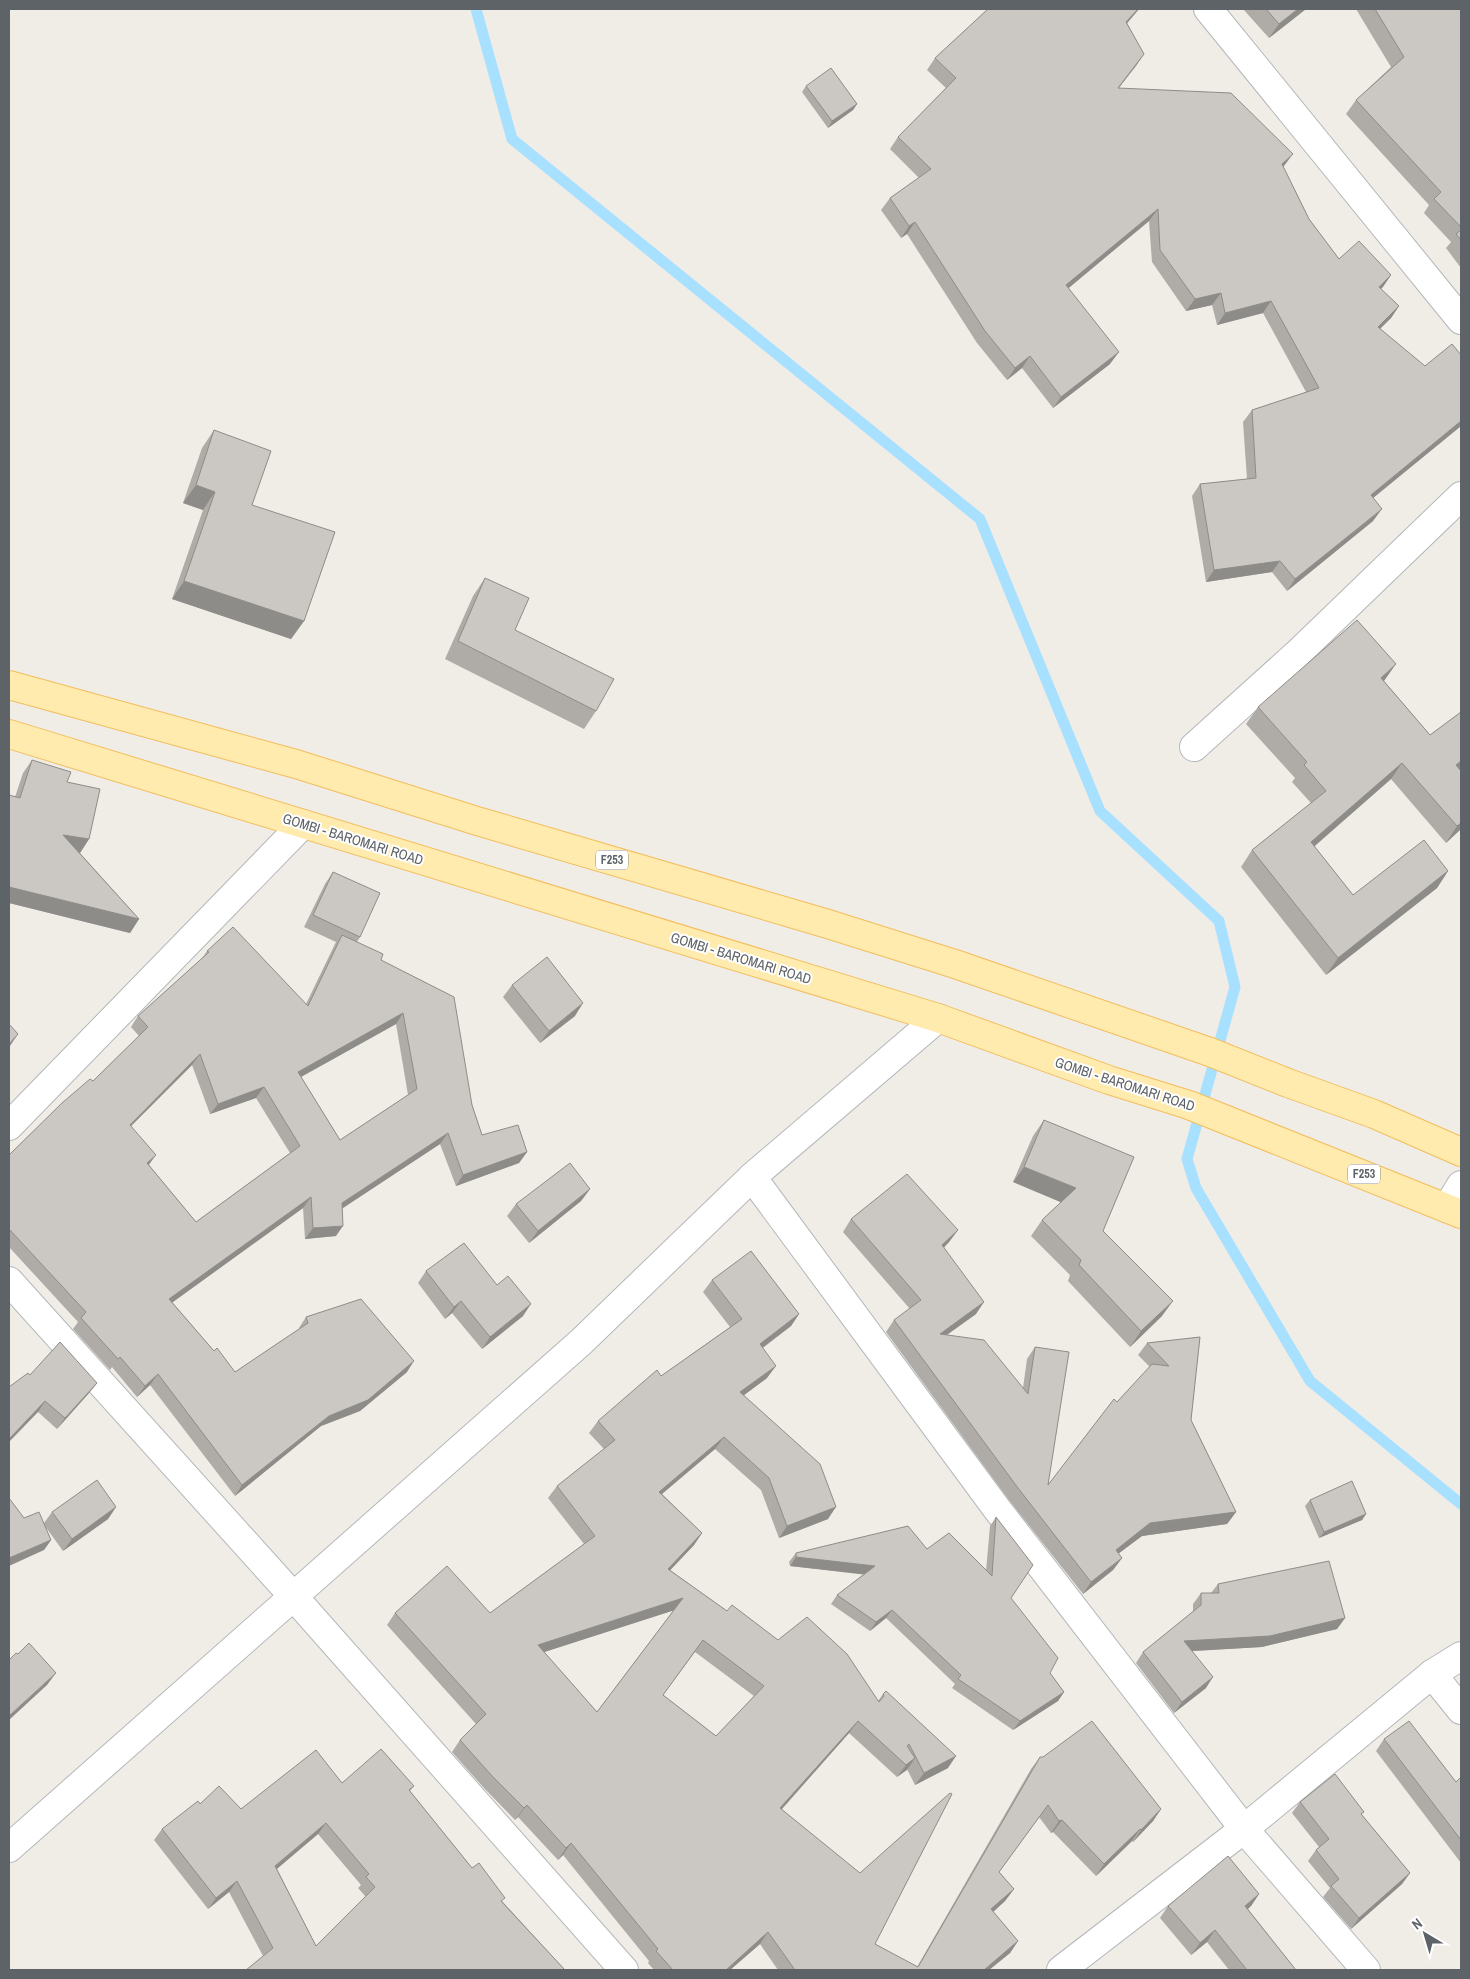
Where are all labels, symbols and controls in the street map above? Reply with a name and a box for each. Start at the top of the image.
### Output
street label: GOMBI - BAROMARI ROAD [281,809,425,869]
road number: F253 [596,850,628,870]
street label: GOMBI - BAROMARI ROAD [669,928,813,988]
street label: GOMBI - BAROMARI ROAD [1053,1053,1197,1115]
road number: F253 [1348,1164,1380,1184]
north arrow [1400,1909,1450,1959]
text: N [1408,1914,1426,1933]

